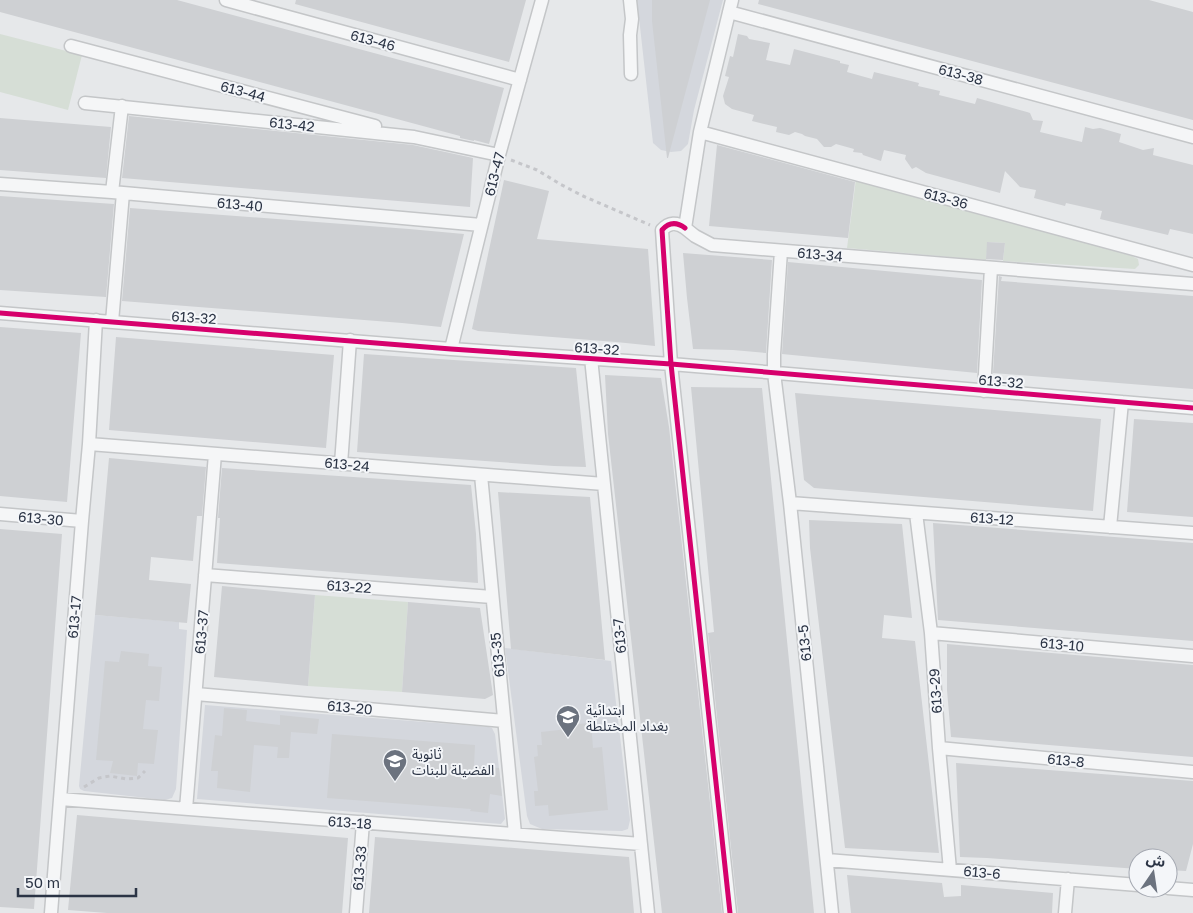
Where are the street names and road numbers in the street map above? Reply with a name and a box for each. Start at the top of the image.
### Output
street label: 613-46 [349,26,397,54]
street label: 613-38 [937,60,985,88]
street label: 613-44 [219,77,267,105]
street label: 613-42 [269,113,315,135]
street label: 613-47 [480,150,508,198]
street label: 613-36 [922,184,970,212]
street label: 613-40 [216,194,264,214]
street label: 613-34 [797,244,843,264]
street label: 613-32 [171,307,217,327]
street label: 613-32 [574,338,620,358]
street label: 613-32 [978,371,1024,391]
street label: 613-24 [324,454,370,474]
street label: 613-30 [18,508,64,528]
street label: 613-12 [970,508,1014,528]
street label: 613-22 [326,576,372,596]
street label: 613-17 [64,595,84,639]
street label: 613-37 [191,609,211,655]
street label: 613-7 [609,618,629,654]
street label: 613-5 [794,624,814,662]
street label: 613-35 [486,632,508,678]
street label: 613-10 [1039,634,1085,654]
street label: 613-29 [925,668,945,714]
street label: 613-20 [327,697,373,717]
street label: 613-8 [1047,750,1085,770]
street label: 613-18 [327,812,373,832]
street label: 613-33 [349,845,369,891]
street label: 613-6 [963,862,1001,882]

